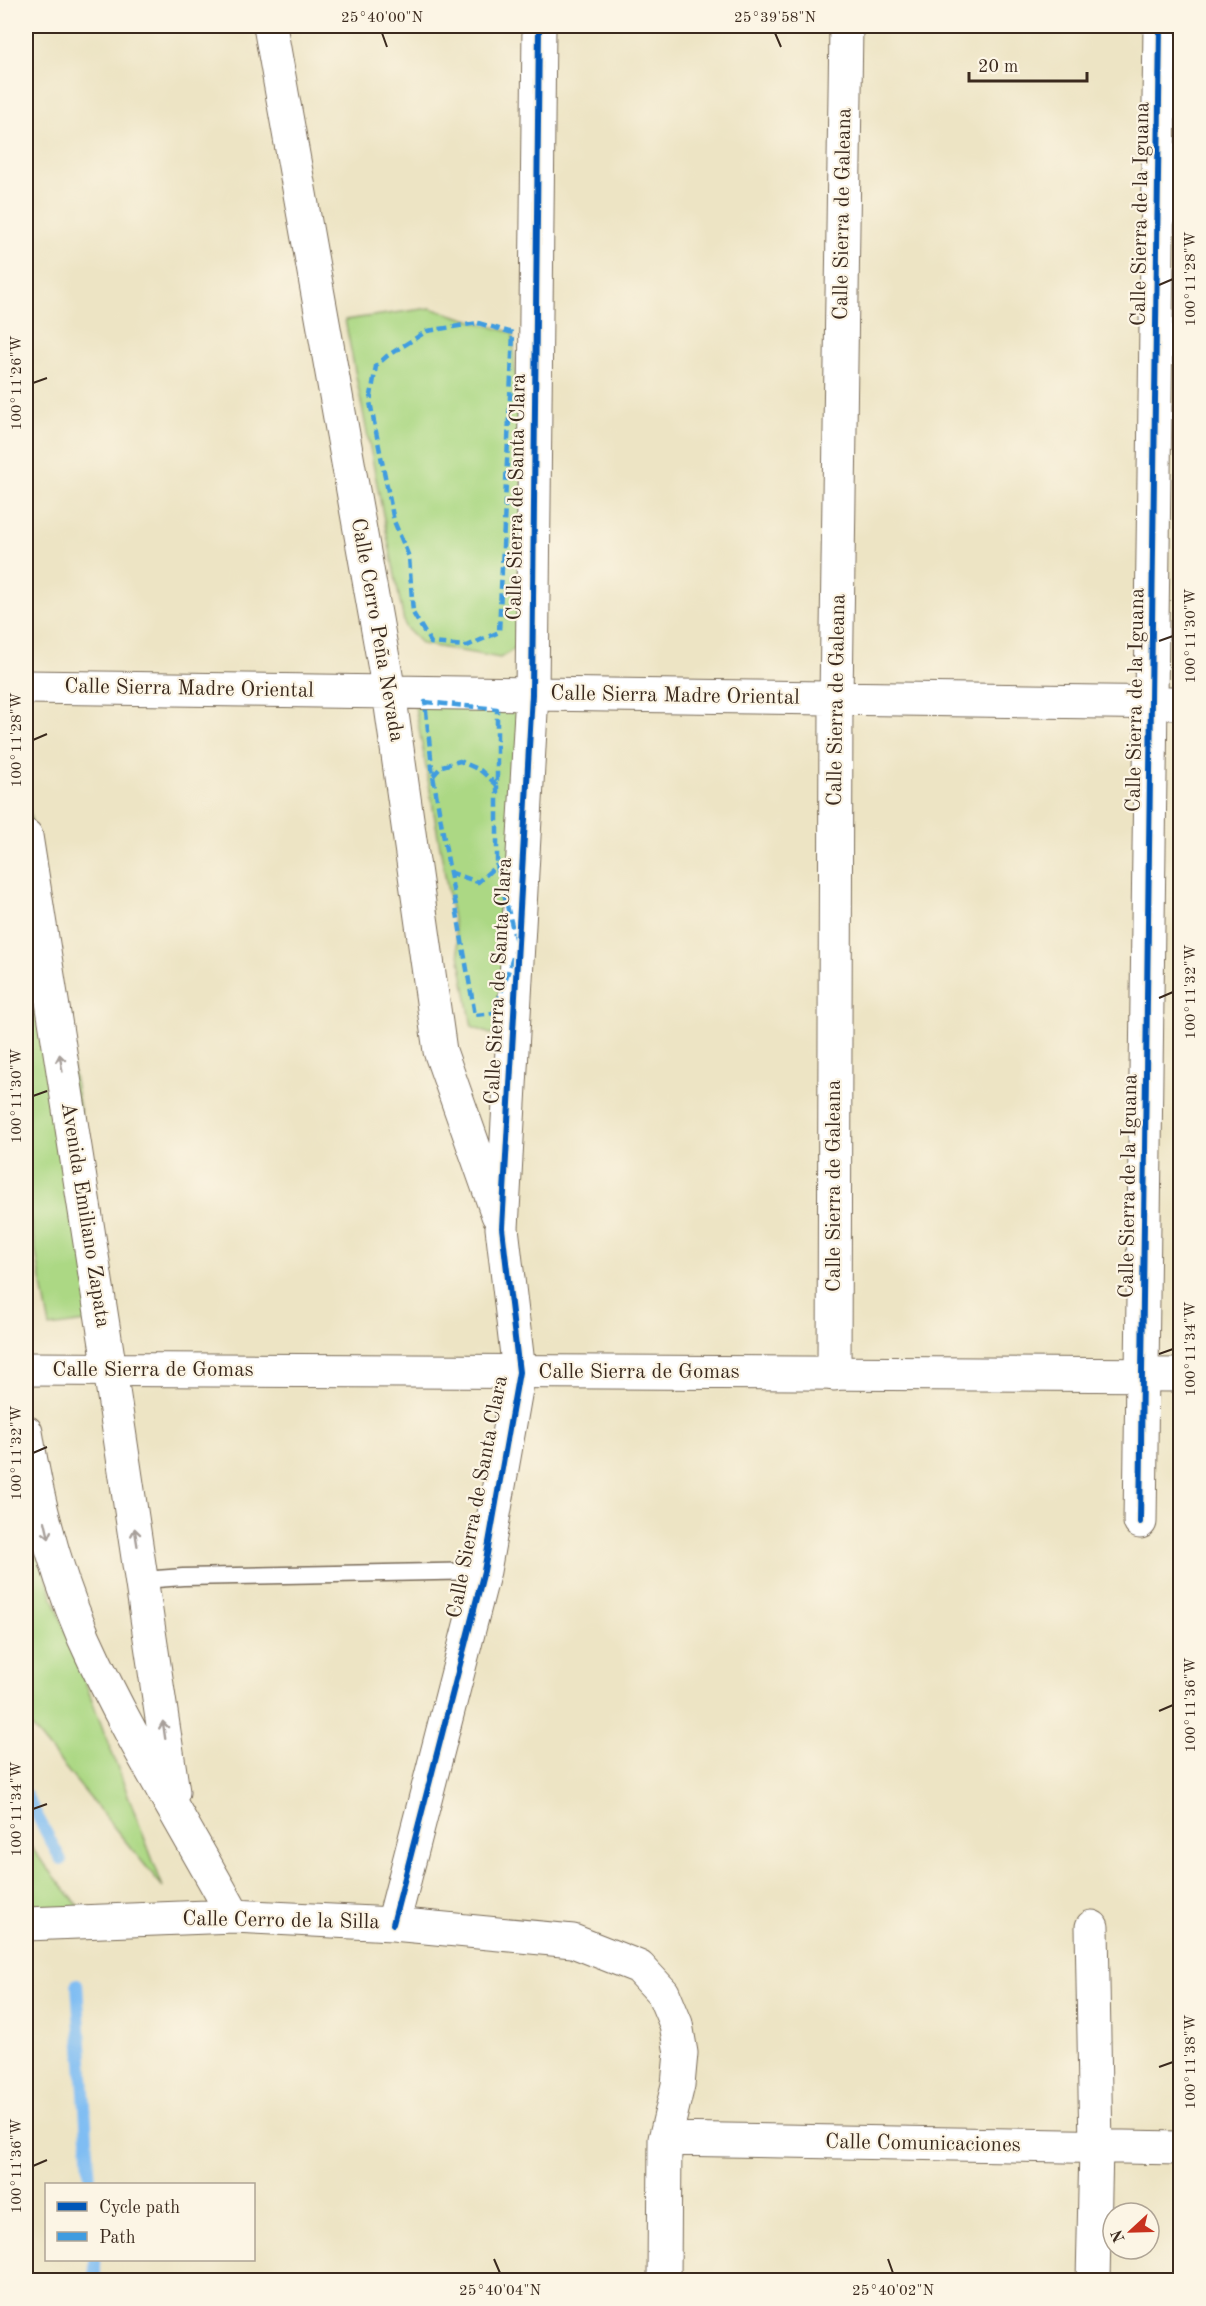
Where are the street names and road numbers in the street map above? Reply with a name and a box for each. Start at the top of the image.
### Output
street label: Calle Sierra de la Iguana [1129,102,1153,326]
street label: Calle Sierra de Galeana [831,108,855,320]
street label: Calle Sierra de Santa Clara [504,373,530,621]
street label: Calle Cerro Peña Nevada [347,516,407,744]
street label: Calle Sierra de la Iguana [1124,588,1148,812]
street label: Calle Sierra de Galeana [825,594,849,806]
street label: Calle Sierra Madre Oriental [64,676,314,702]
street label: Calle Sierra Madre Oriental [550,683,800,709]
street label: Calle Sierra de Santa Clara [482,857,516,1105]
street label: Calle Sierra de la Iguana [1117,1074,1141,1298]
street label: Calle Sierra de Galeana [824,1080,845,1292]
street label: Avenida Emiliano Zapata [57,1101,113,1329]
street label: Calle Sierra de Gomas [52,1360,254,1381]
street label: Calle Sierra de Gomas [538,1362,740,1383]
street label: Calle Sierra de Santa Clara [444,1374,512,1620]
street label: Calle Cerro de la Silla [182,1909,380,1933]
street label: Calle Comunicaciones [825,2132,1021,2156]

